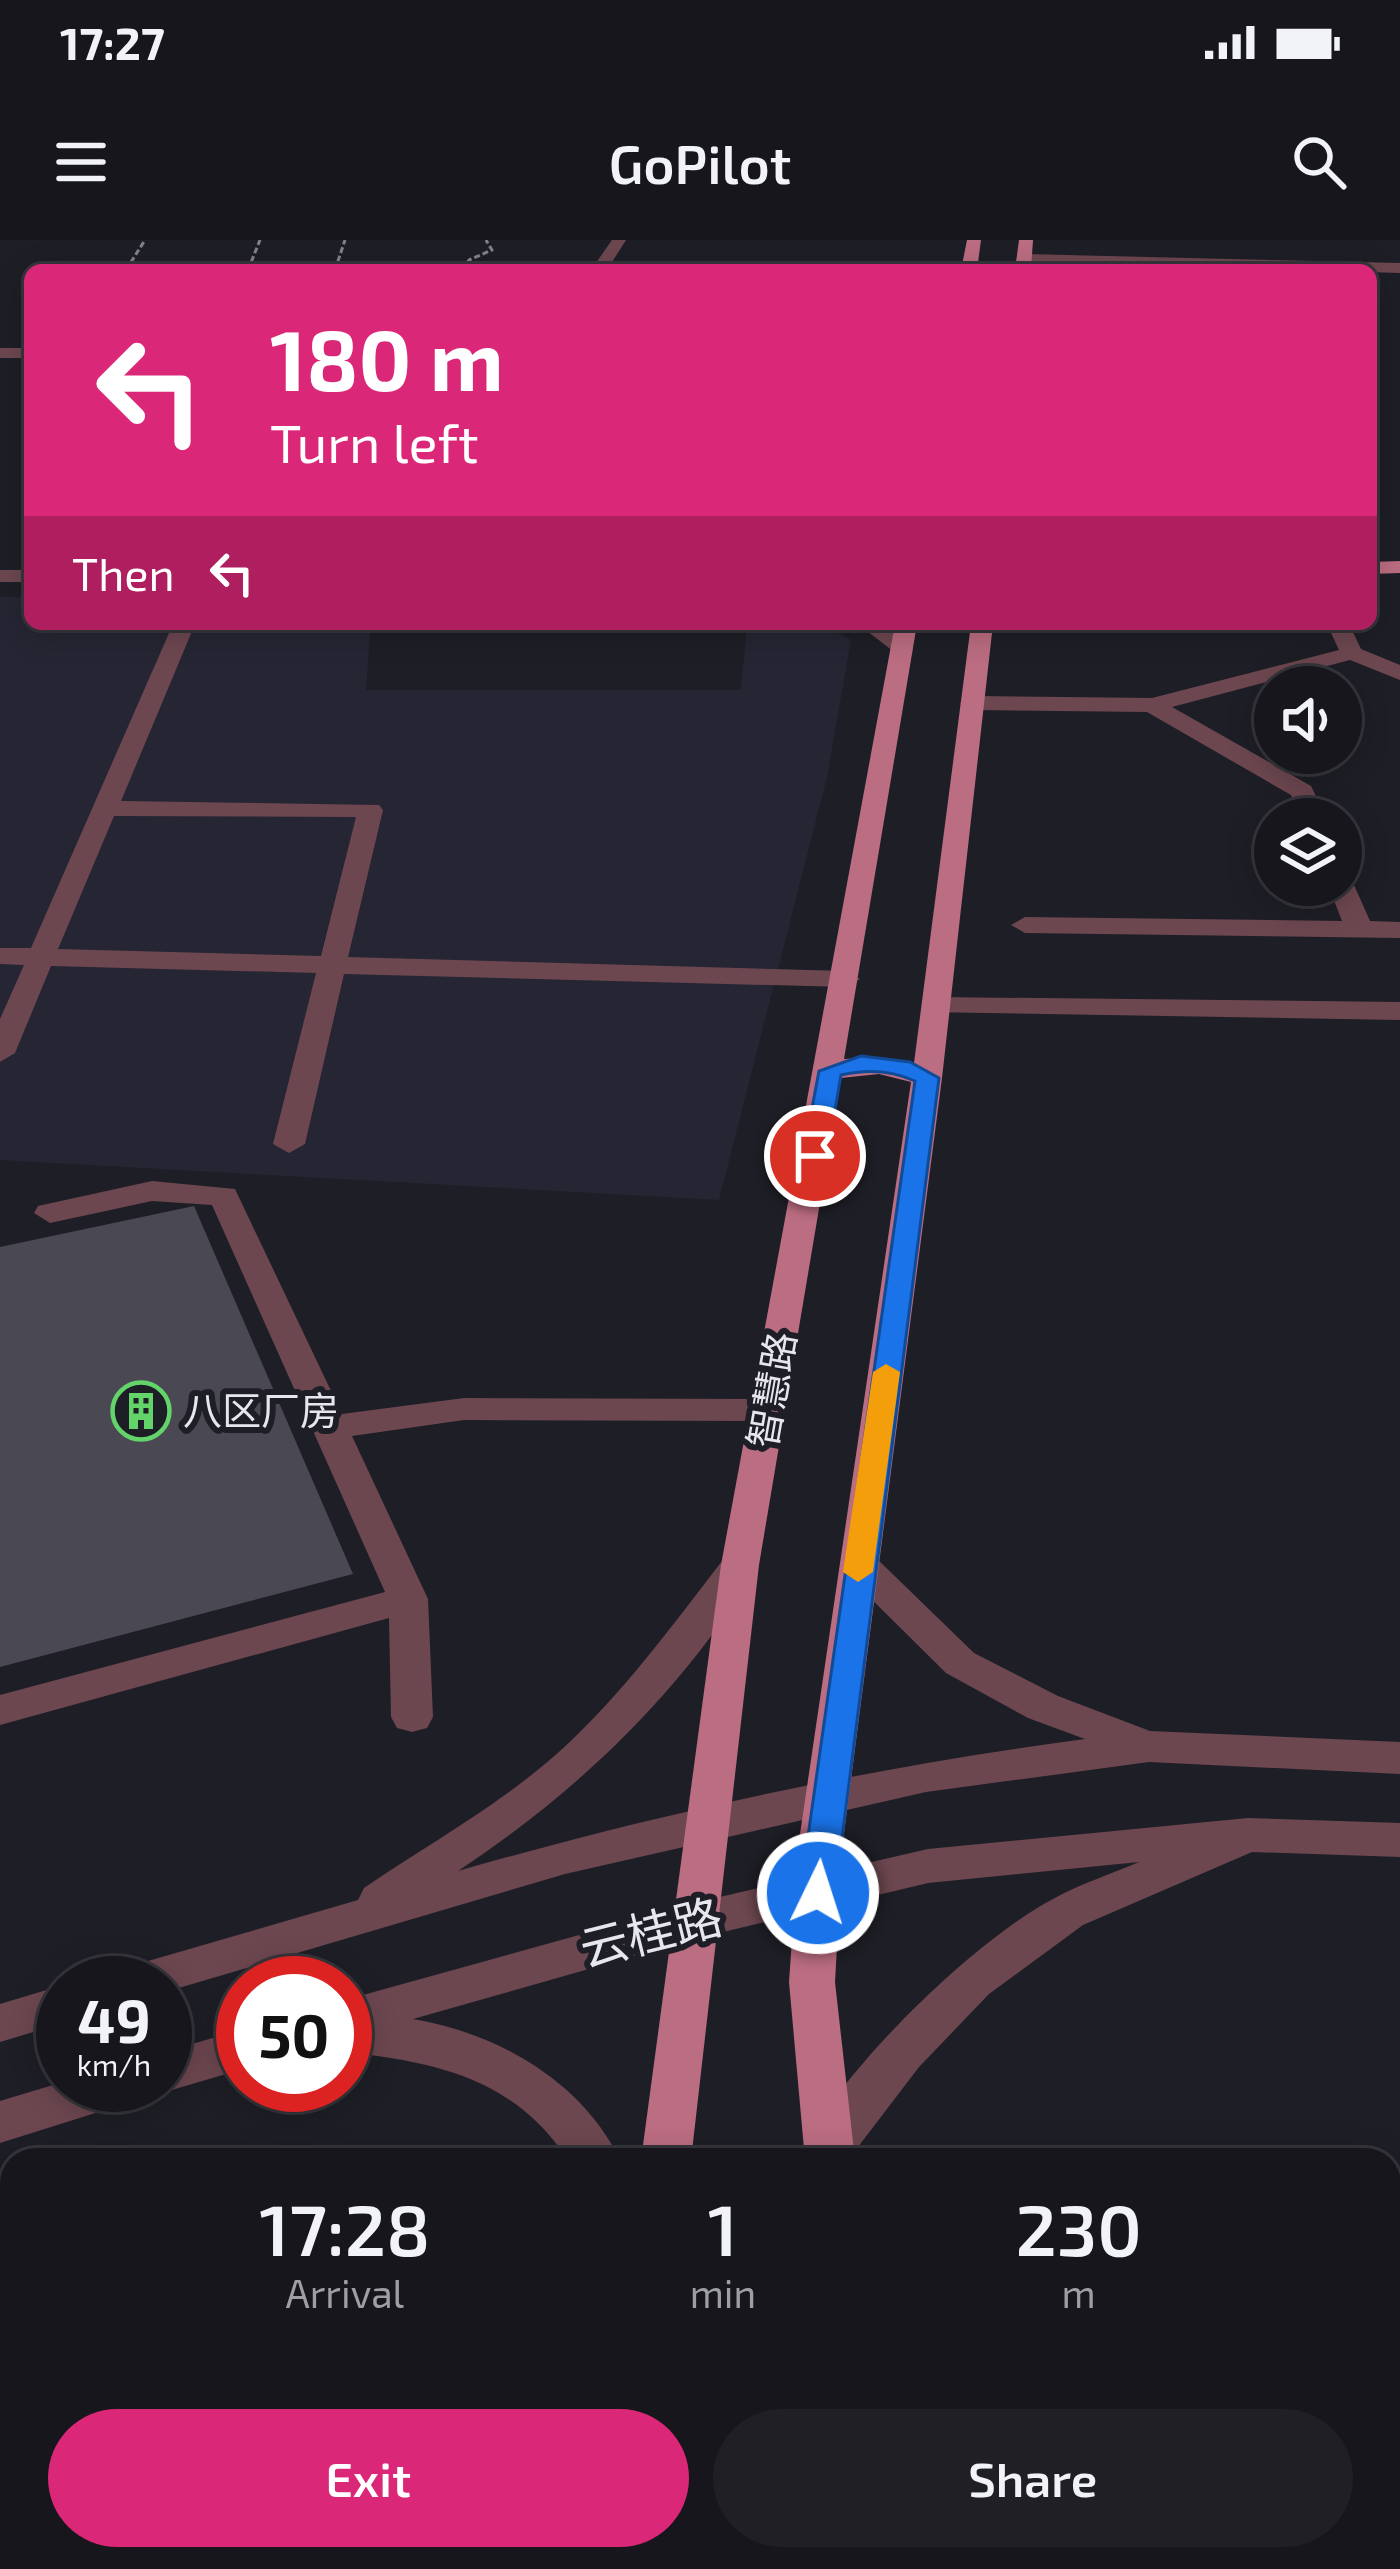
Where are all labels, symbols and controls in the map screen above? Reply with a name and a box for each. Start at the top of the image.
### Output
text: 17:27 [60,15,165,69]
icon: menu [48,129,114,195]
icon: search [1286,129,1352,195]
text: GoPilot [609,130,791,195]
text: 180 m [270,307,504,408]
icon: left [72,312,228,468]
text: Turn left [270,409,479,474]
icon: left [199,540,265,606]
text: Then [72,546,175,600]
map controls [1254,666,1362,906]
button: sound [1254,666,1362,774]
button: layers [1254,798,1362,906]
pin [764,1105,866,1207]
icon: arrive [782,1123,848,1189]
street label: 智慧路 [737,1328,804,1451]
building icon: 八区厂房 [110,1380,172,1442]
place label: 八区厂房 [183,1386,339,1433]
position arrow [755,1830,881,1956]
street label: 云桂路 [574,1886,727,1977]
speed limit sign: 50 [216,1956,372,2112]
text: 49 [77,1983,151,2055]
text: km/h [77,2046,151,2082]
text: 17:28 [259,2184,430,2270]
text: 1 [708,2184,738,2270]
text: 230 [1015,2184,1142,2270]
text: Arrival [285,2269,404,2316]
text: min [690,2269,756,2316]
text: m [1061,2269,1096,2316]
button: Exit [48,2409,689,2547]
button: Share [713,2409,1353,2547]

